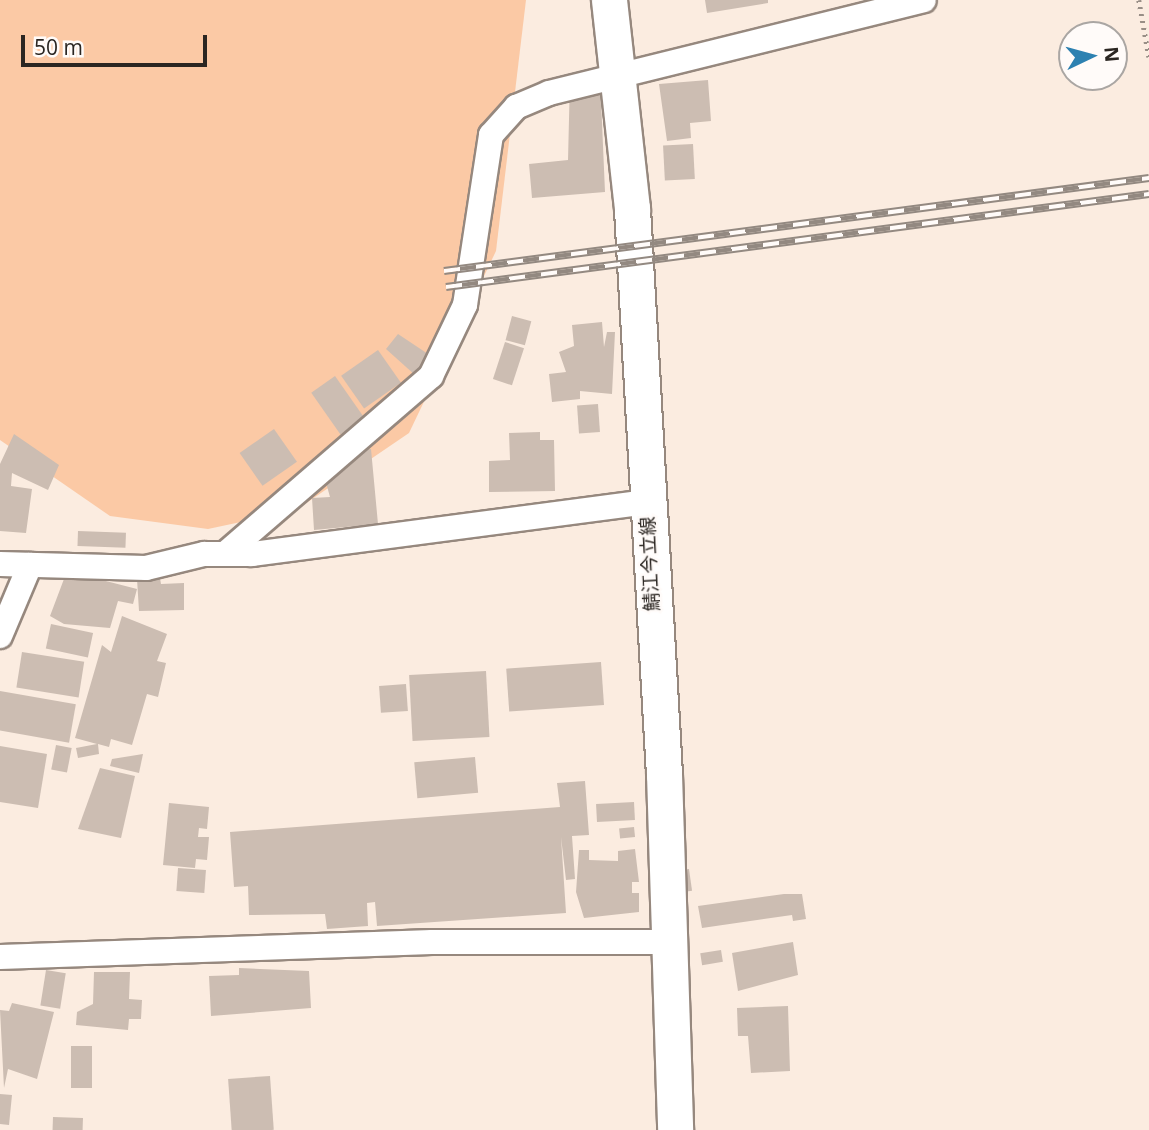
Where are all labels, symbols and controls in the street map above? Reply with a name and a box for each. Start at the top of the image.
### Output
scale bar [24,21,210,65]
north arrow [1058,21,1128,91]
text: 50 m [34,33,83,61]
text: N [1098,46,1126,63]
street label: 鯖江今立線 [636,516,664,612]

